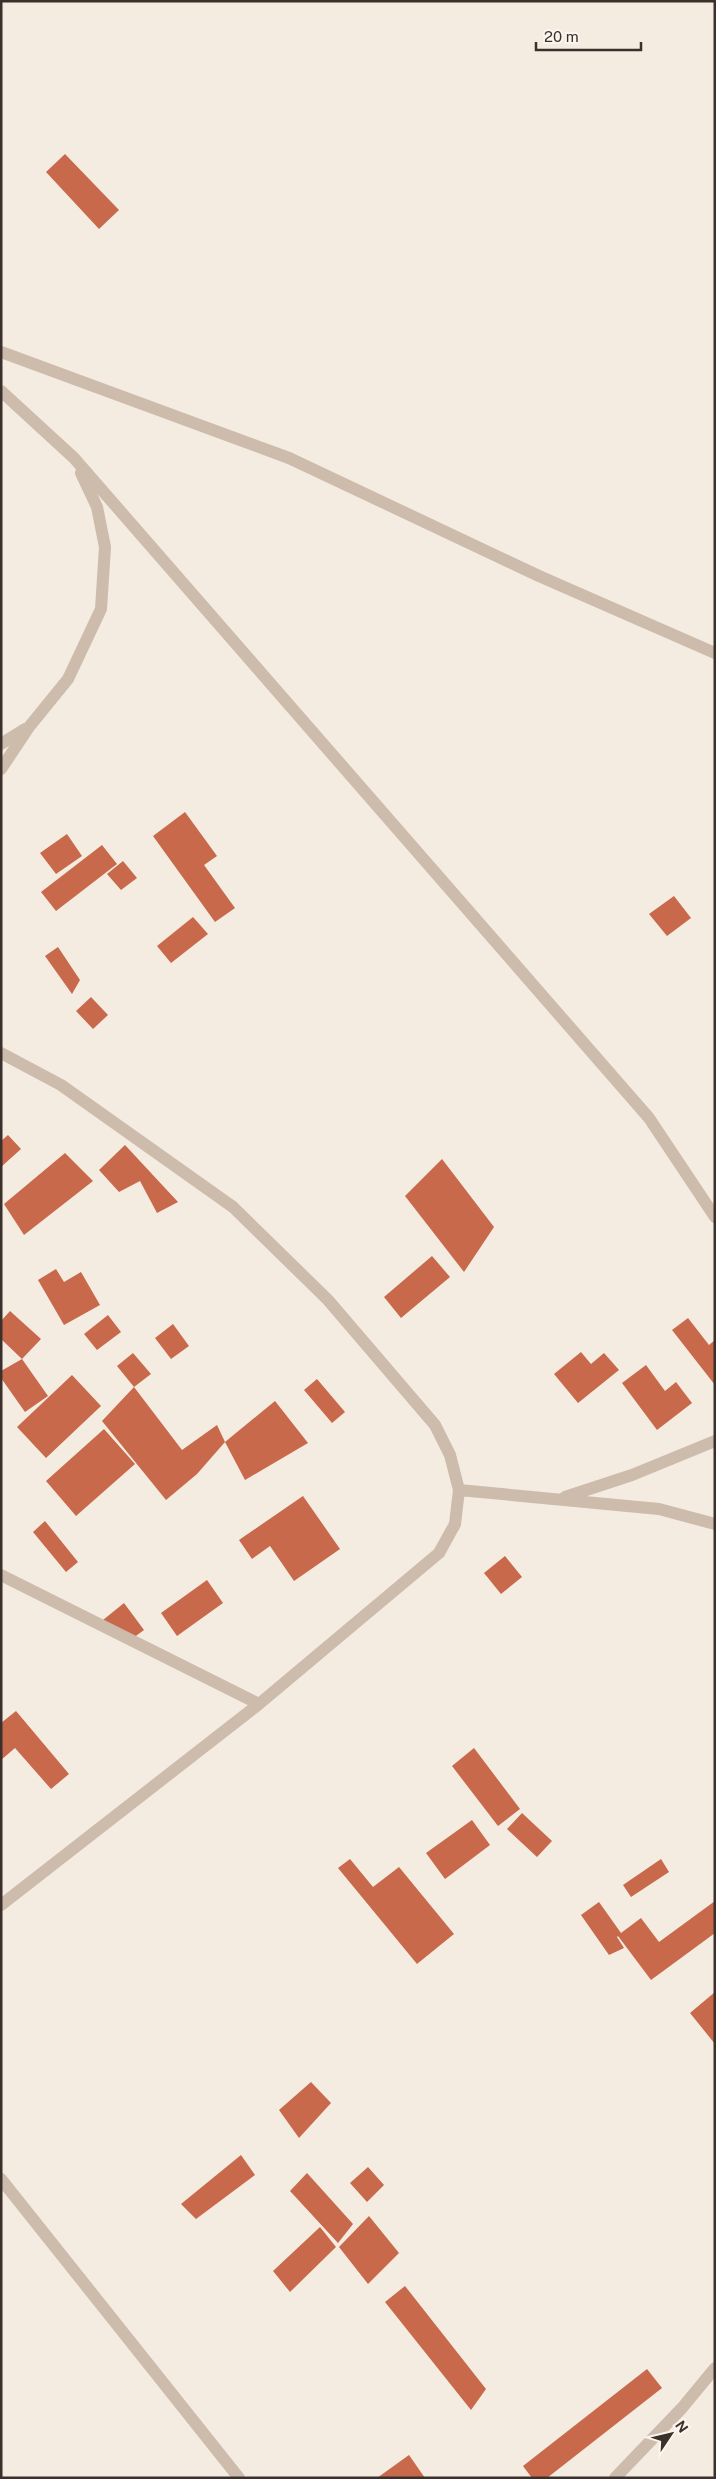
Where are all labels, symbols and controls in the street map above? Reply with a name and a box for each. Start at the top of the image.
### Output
scale bar [536,20,641,52]
text: 20 m [544,28,579,45]
north arrow [646,2409,696,2459]
text: N [672,2417,691,2436]

